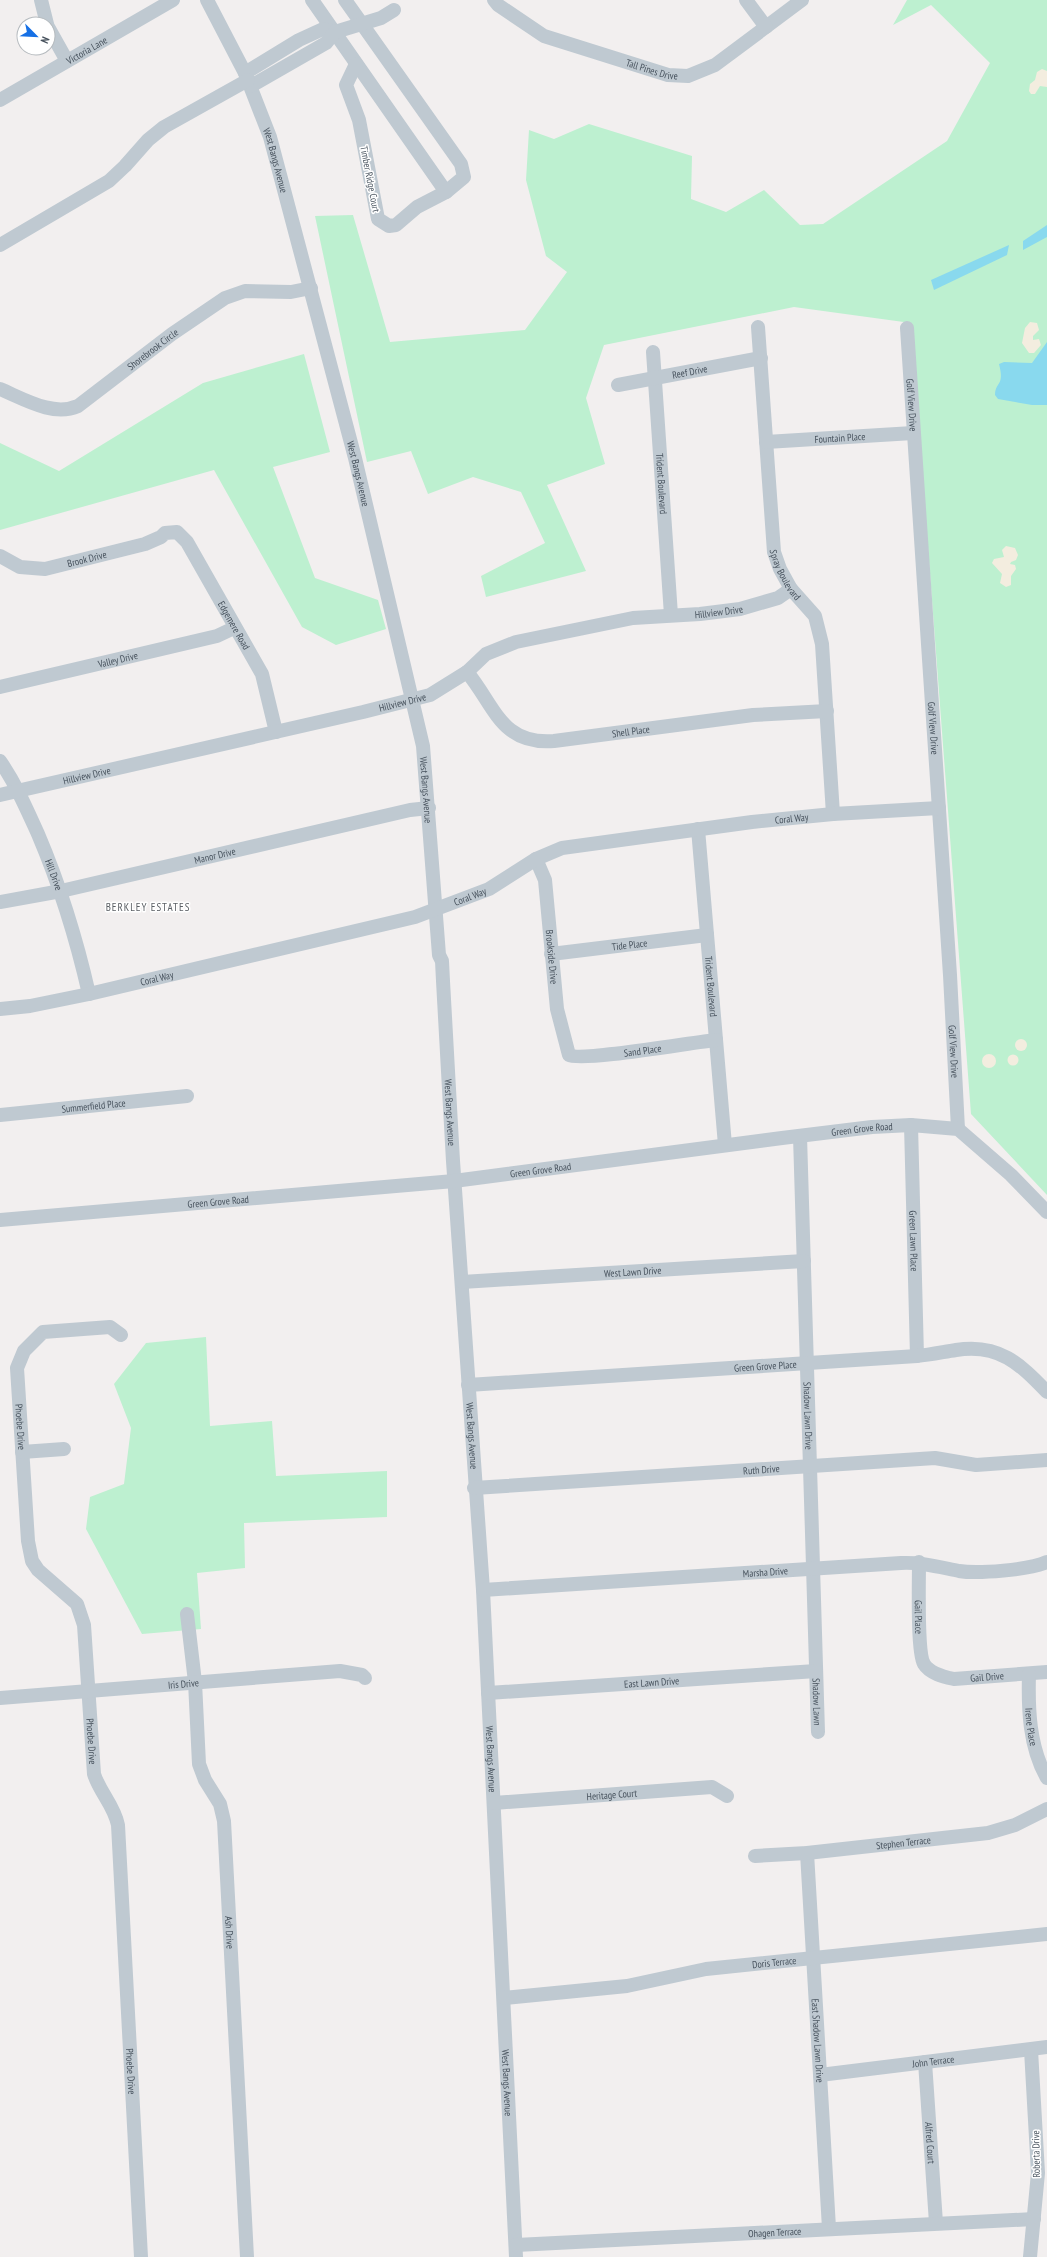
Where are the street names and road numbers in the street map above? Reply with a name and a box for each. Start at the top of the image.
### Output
street label: Victoria Lane [63,33,109,67]
street label: Tall Pines Drive [625,56,678,82]
street label: West Bangs Avenue [261,126,291,194]
street label: Timber Ridge Court [357,145,383,213]
street label: Shorebrook Circle [124,325,181,373]
street label: Reef Drive [671,362,708,381]
street label: Golf View Drive [904,378,920,432]
street label: Fountain Place [814,429,866,446]
street label: West Bangs Avenue [344,439,373,508]
street label: Trident Boulevard [653,453,671,515]
street label: Brook Drive [66,547,108,570]
street label: Spray Boulevard [767,549,804,603]
street label: Edgemere Road [215,599,253,652]
street label: Hillview Drive [694,602,744,621]
street label: Valley Drive [96,648,139,671]
street label: Hillview Drive [377,690,427,714]
street label: Golf View Drive [925,701,942,755]
street label: Shell Place [611,722,650,740]
street label: West Bangs Avenue [417,756,435,824]
street label: Hillview Drive [62,763,112,787]
street label: Coral Way [774,810,809,826]
street label: Manor Drive [193,844,237,866]
street label: Hill Drive [42,857,66,892]
street label: Coral Way [452,884,488,908]
street label: Brookside Drive [543,929,561,985]
street label: Tide Place [611,936,648,953]
street label: Trident Boulevard [702,955,721,1017]
street label: Coral Way [139,968,175,988]
street label: Golf View Drive [946,1025,962,1078]
street label: Sand Place [623,1041,662,1059]
street label: West Bangs Avenue [442,1079,459,1146]
street label: Summerfield Place [61,1096,126,1115]
street label: Green Grove Road [831,1119,893,1138]
street label: Green Grove Road [509,1159,572,1180]
street label: Green Grove Road [187,1192,249,1210]
street label: Green Lawn Place [907,1210,921,1272]
street label: West Lawn Drive [604,1263,662,1280]
street label: Green Grove Place [734,1357,797,1374]
street label: Shadow Lawn Drive [801,1382,816,1450]
street label: West Bangs Avenue [463,1402,481,1469]
street label: Phoebe Drive [13,1403,29,1450]
street label: Ruth Drive [743,1462,780,1477]
street label: Marsha Drive [742,1564,788,1580]
street label: Gail Place [912,1600,926,1634]
street label: Gail Drive [970,1669,1004,1684]
street label: East Lawn Drive [624,1674,680,1690]
street label: Iris Drive [167,1676,199,1691]
street label: Shadow Lawn [810,1678,824,1726]
street label: Irene Place [1023,1707,1041,1747]
street label: Phoebe Drive [84,1718,100,1765]
street label: West Bangs Avenue [483,1725,500,1793]
street label: Heritage Court [586,1786,638,1803]
street label: Stephen Terrace [875,1833,931,1852]
street label: Ash Drive [223,1916,237,1949]
street label: Doris Terrace [752,1953,797,1971]
street label: East Shadow Lawn Drive [809,1998,827,2083]
street label: Phoebe Drive [123,2048,139,2095]
street label: West Bangs Avenue [499,2049,516,2116]
street label: John Terrace [910,2052,955,2070]
street label: Alfred Court [923,2122,938,2164]
street label: Roberta Drive [1029,2130,1043,2178]
street label: Ohagen Terrace [748,2224,802,2240]

